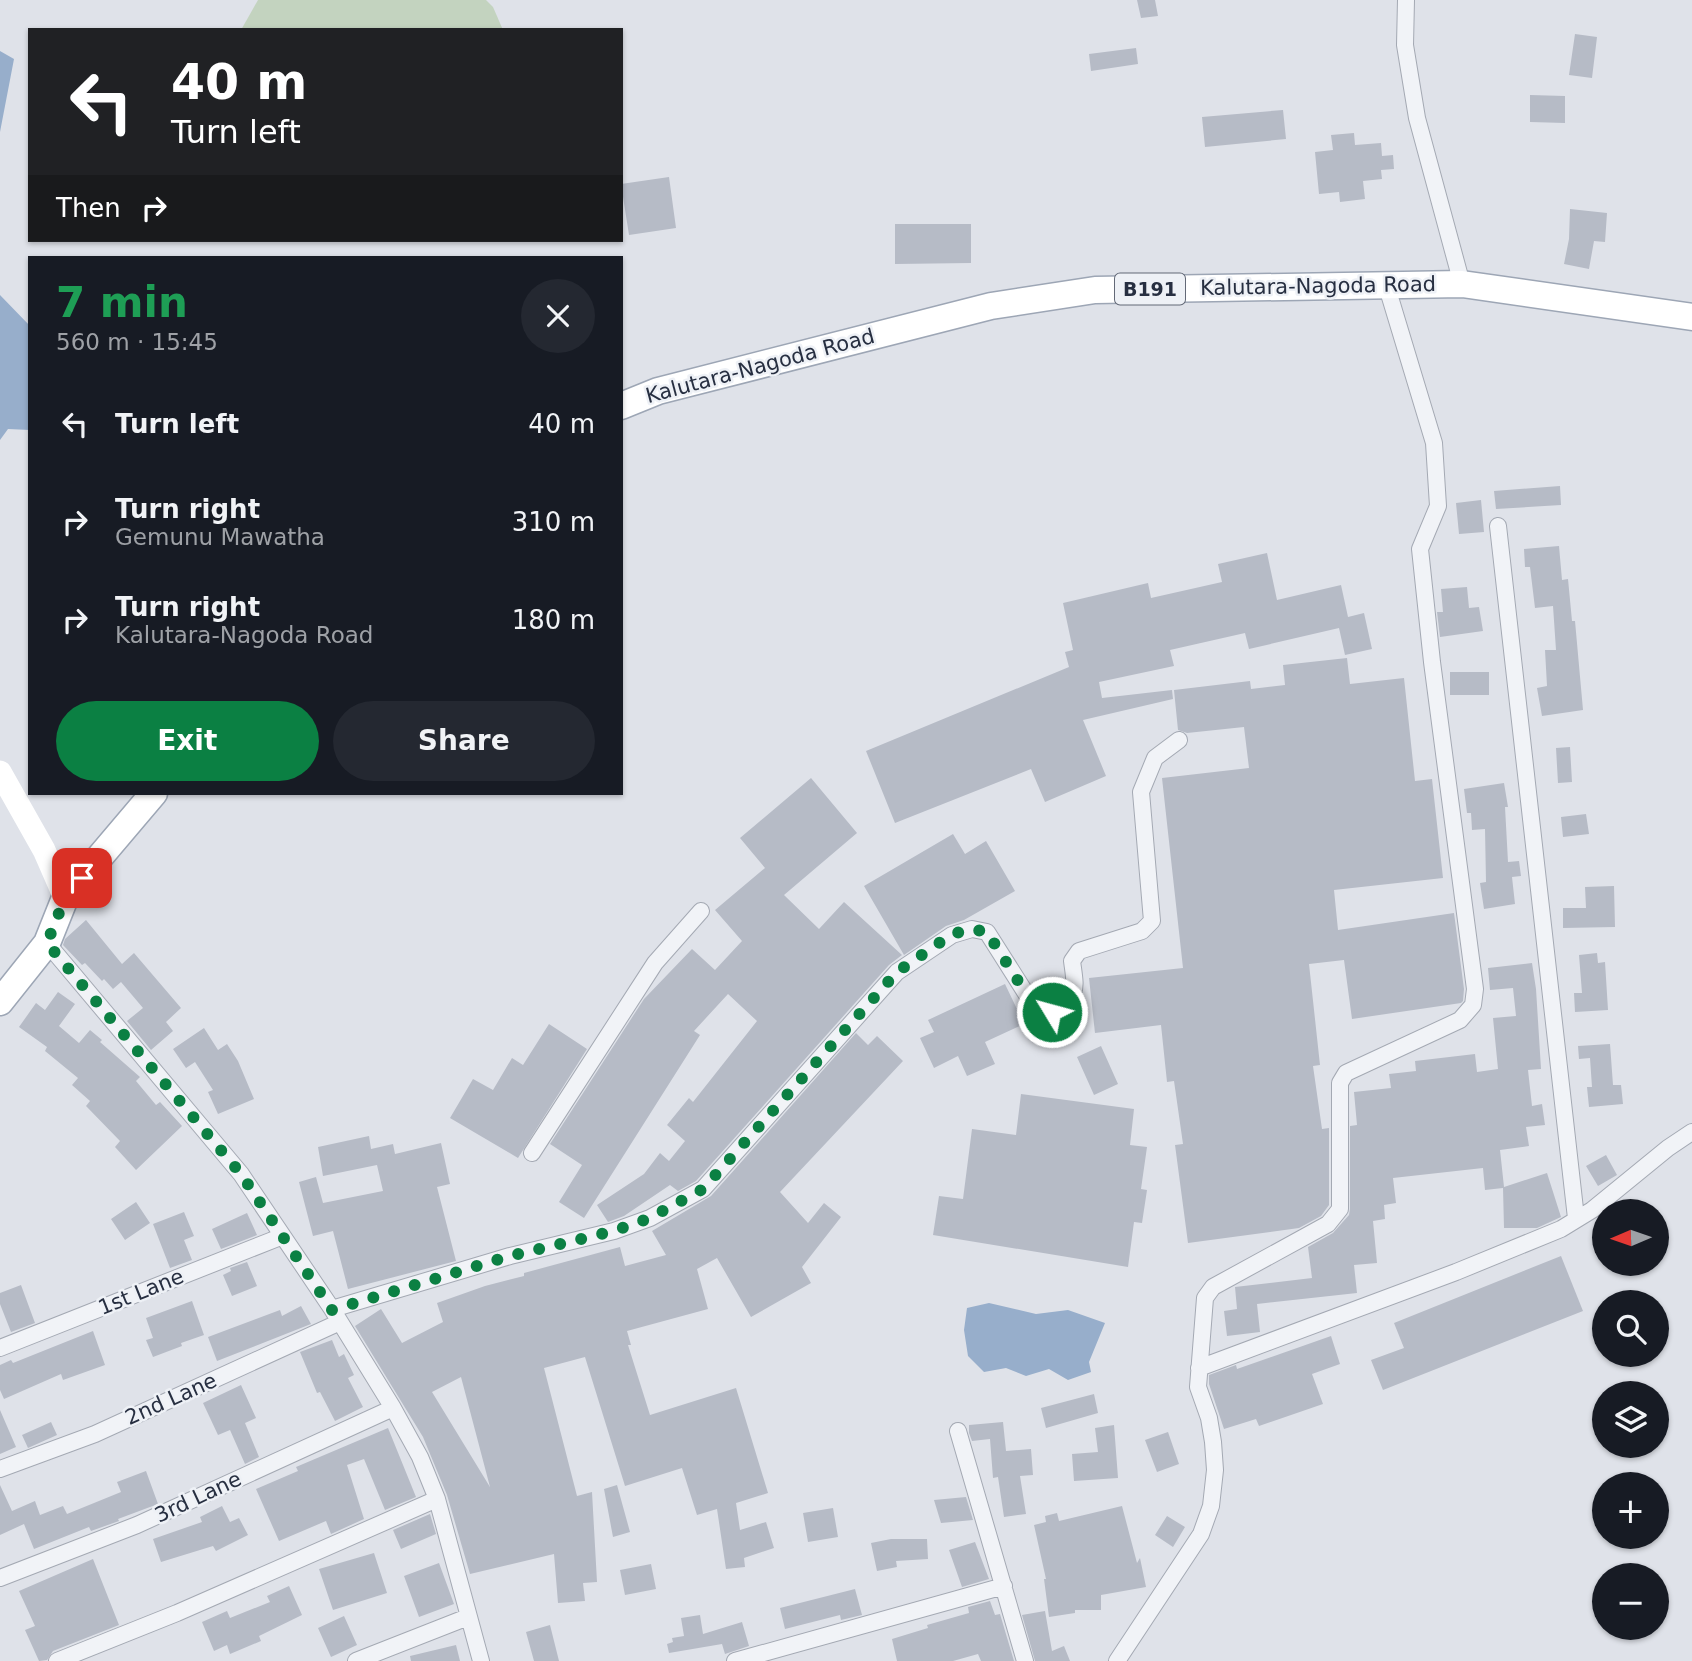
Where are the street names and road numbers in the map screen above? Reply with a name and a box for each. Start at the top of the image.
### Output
street label: Kalutara-Nagoda Road [1200,272,1436,300]
road number: B191 [1115,274,1185,304]
street label: Kalutara-Nagoda Road [643,324,877,408]
street label: 1st Lane [95,1264,187,1320]
street label: 2nd Lane [122,1368,220,1430]
street label: 3rd Lane [151,1467,245,1527]

